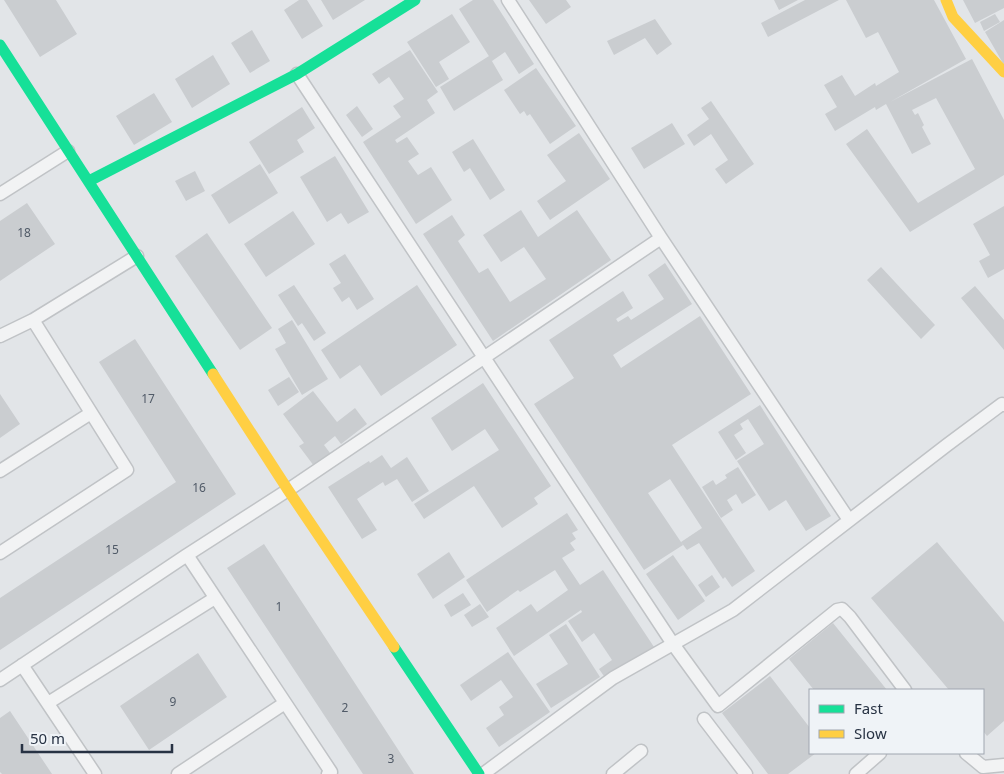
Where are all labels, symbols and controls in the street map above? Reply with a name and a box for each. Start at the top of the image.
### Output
house number: 18 [17,224,31,241]
house number: 17 [141,390,155,407]
house number: 16 [192,479,206,496]
house number: 15 [105,541,119,558]
house number: 1 [276,598,282,615]
legend [809,689,984,754]
house number: 9 [170,693,177,710]
text: Fast [854,698,883,718]
house number: 2 [342,699,349,716]
scale bar [22,722,172,754]
text: Slow [854,723,887,743]
text: 50 m [30,728,65,748]
house number: 3 [388,750,395,767]

